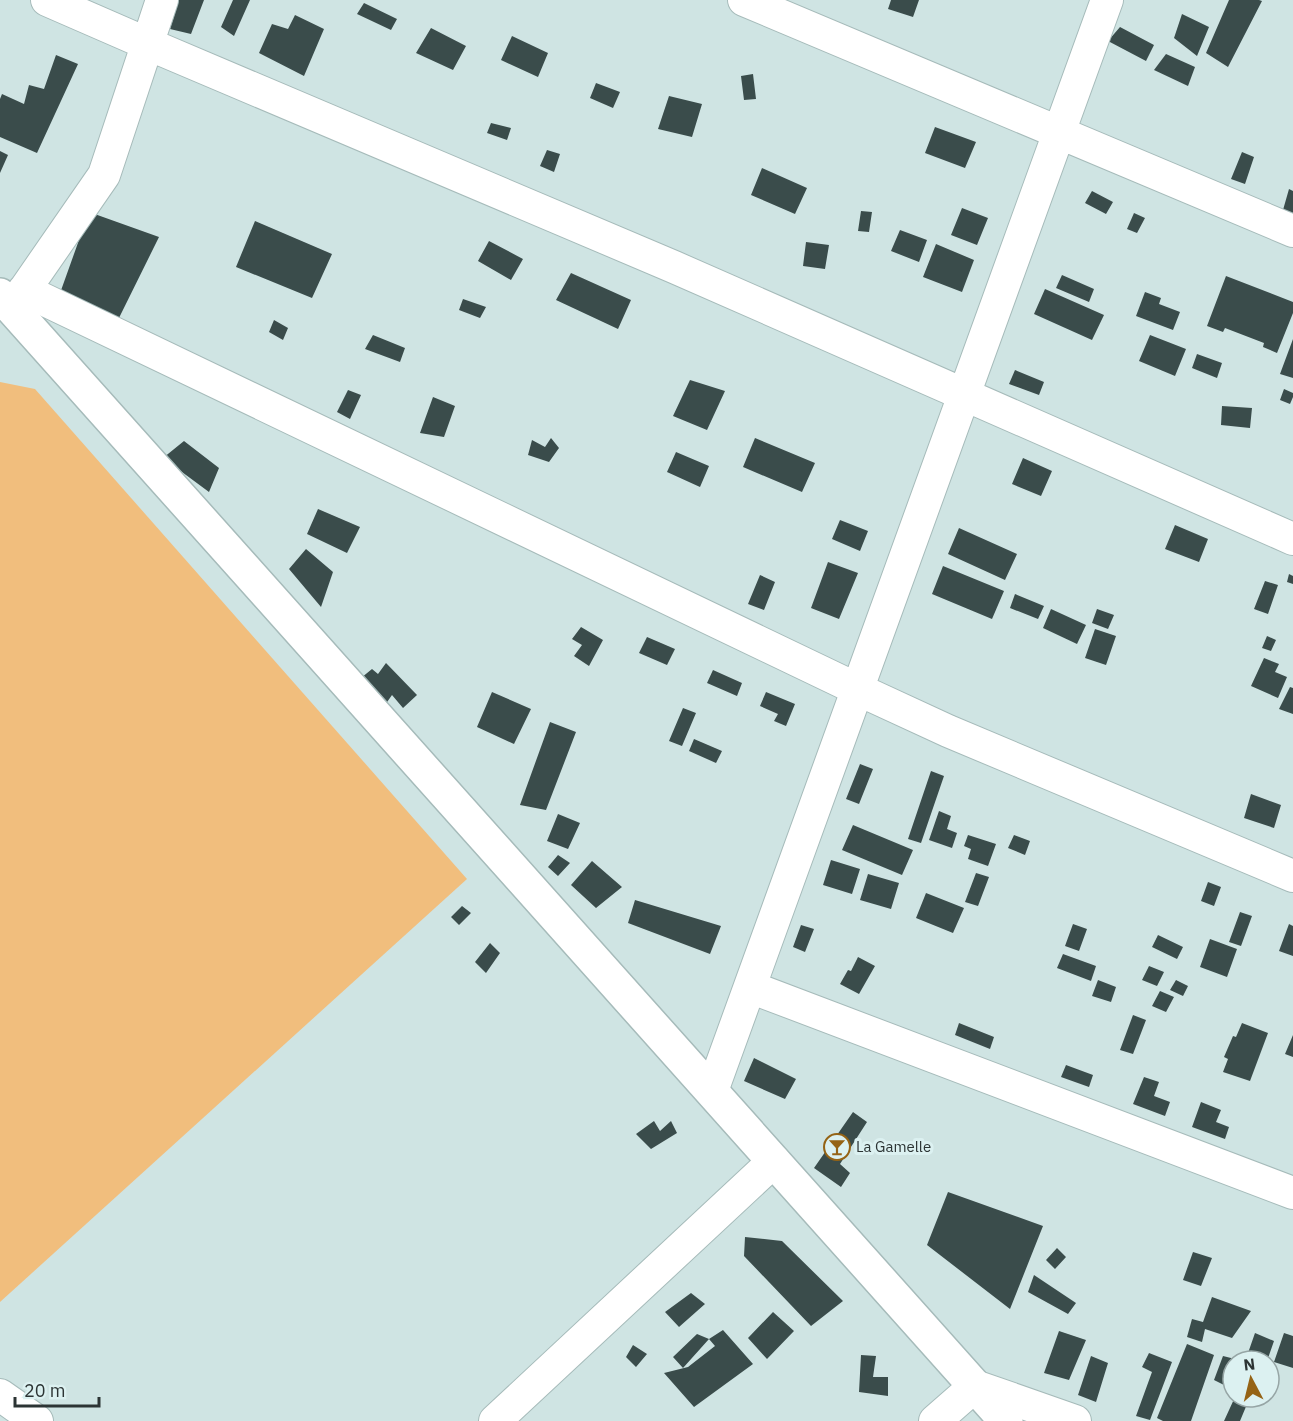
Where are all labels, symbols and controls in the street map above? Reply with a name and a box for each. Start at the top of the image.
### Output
bar icon: La Gamelle [822,1132,852,1162]
place label: La Gamelle [856,1137,931,1156]
north arrow [1221,1349,1281,1409]
text: N [1242,1353,1256,1375]
scale bar [15,1370,99,1408]
text: 20 m [24,1379,66,1402]

